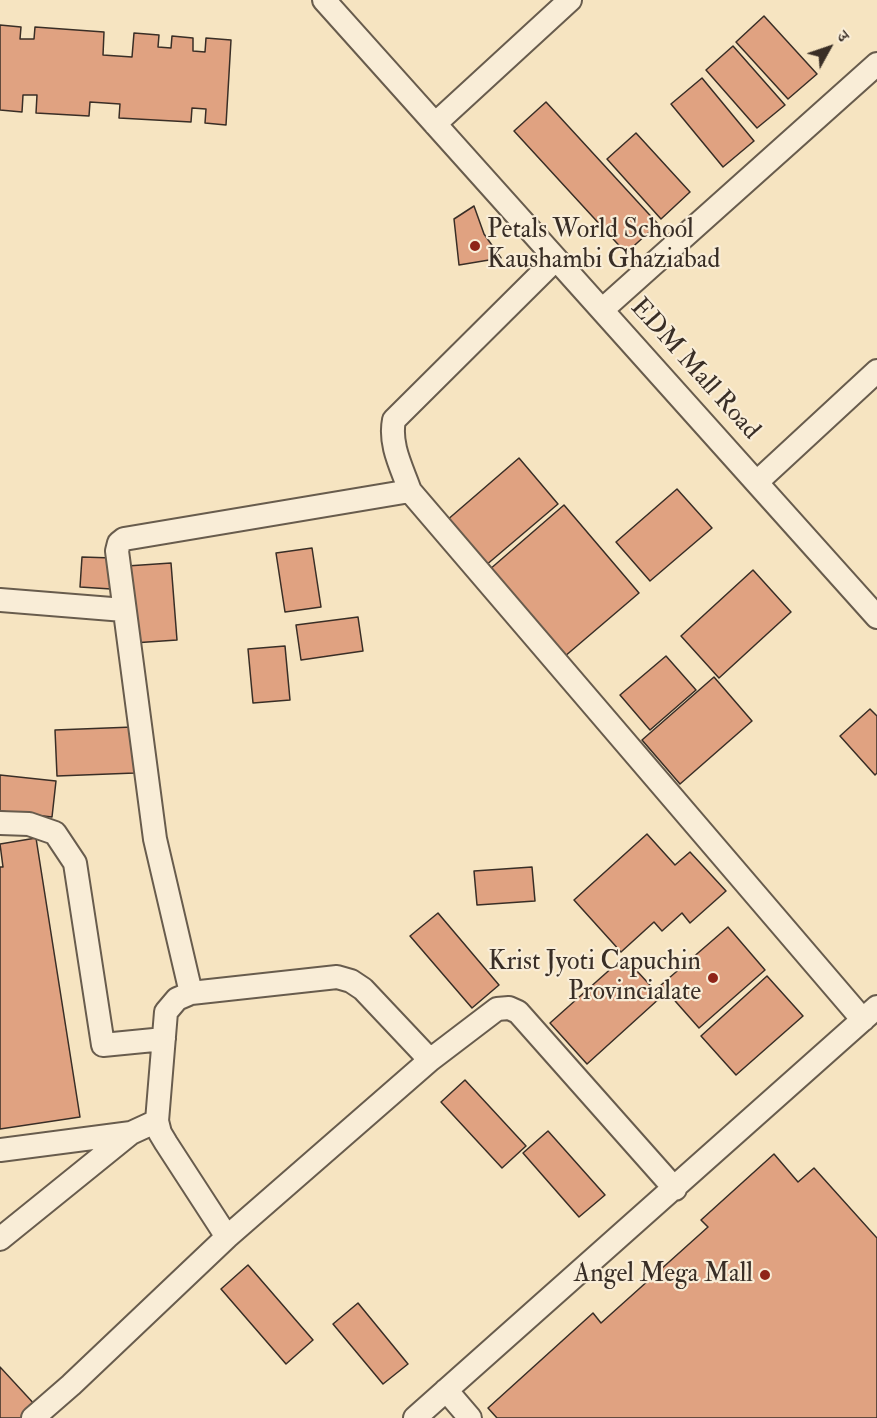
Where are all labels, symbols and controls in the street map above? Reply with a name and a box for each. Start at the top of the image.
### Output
north arrow [799,18,859,78]
text: उ [833,27,853,46]
place label: Petals World School Kaushambi Ghaziabad [487,215,720,276]
marker: Petals World School Kaushambi Ghaziabad [468,239,482,253]
street label: EDM Mall Road [623,293,765,447]
place label: Krist Jyoti Capuchin Provincialate [488,947,701,1008]
marker: Krist Jyoti Capuchin Provincialate [706,971,720,985]
place label: Angel Mega Mall [574,1259,753,1291]
marker: Angel Mega Mall [758,1268,772,1282]

